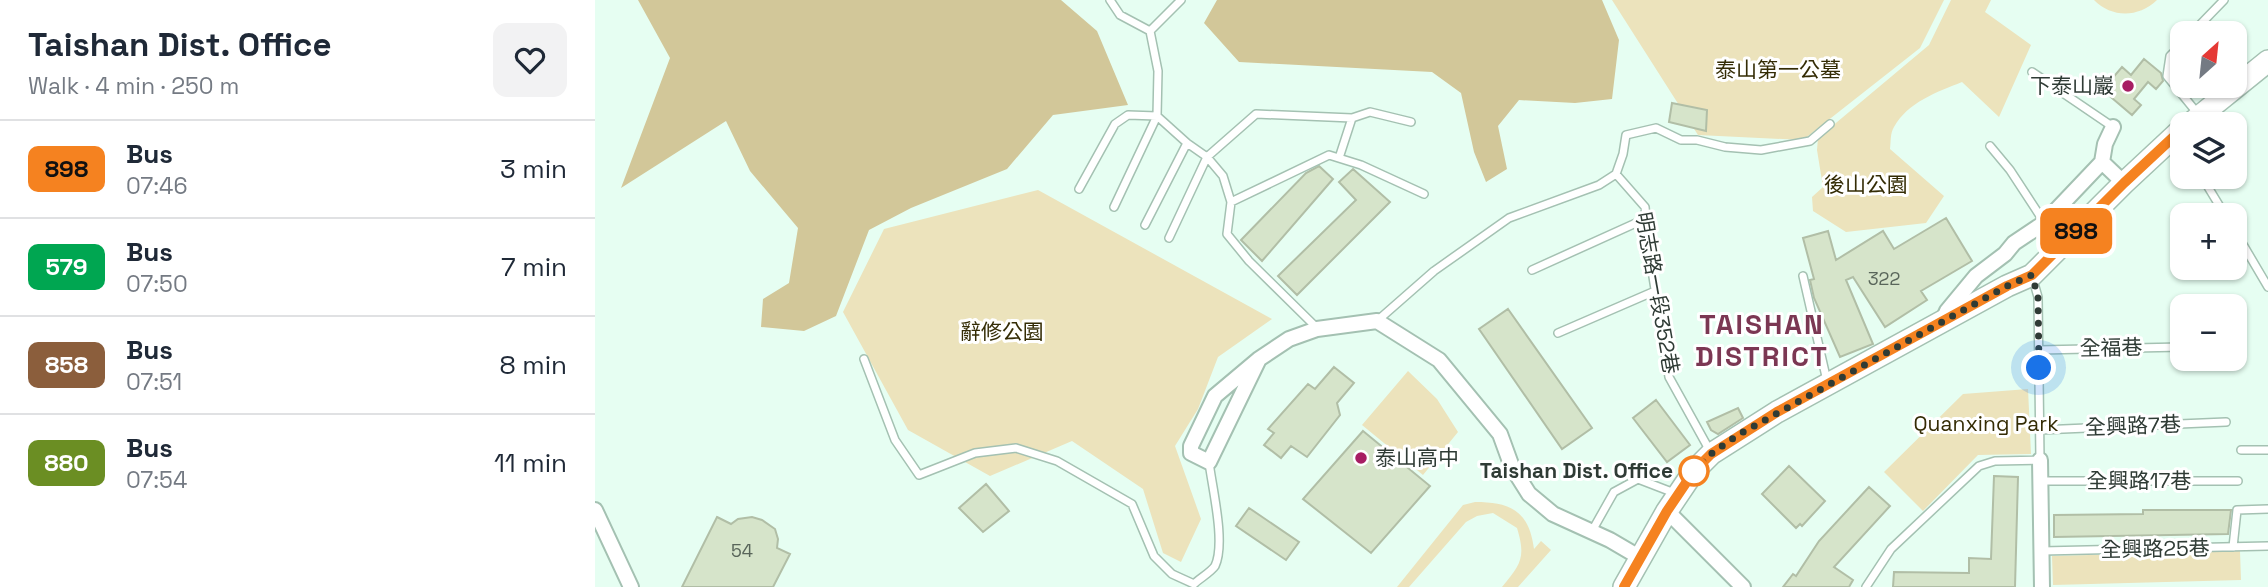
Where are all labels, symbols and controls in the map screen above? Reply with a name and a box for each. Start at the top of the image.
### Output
north arrow [2170,21,2247,98]
map controls [2170,21,2247,371]
button: heart [493,23,567,97]
text: Taishan Dist. Office [28,24,332,66]
park label: 泰山第一公墓 [1715,56,1841,83]
text: Walk · 4 min · 250 m [28,71,239,101]
place label: 下泰山巖 [2030,72,2114,99]
marker: 下泰山巖 [2120,78,2136,94]
button: layers [2170,112,2247,189]
text: Bus [126,137,173,171]
text: 3 min [500,152,567,186]
text: 898 [45,153,88,184]
text: 07:46 [126,171,188,201]
park label: 後山公園 [1824,171,1908,198]
button: + [2170,203,2247,280]
line badge: 898 [2036,208,2116,254]
street label: 明志路一段352巷 [1630,210,1685,376]
text: 898 [2054,215,2098,246]
text: Bus [126,235,173,269]
text: 7 min [501,250,567,284]
text: 579 [45,251,88,282]
house number: 322 [1868,267,1900,290]
text: 07:50 [126,269,188,299]
button: − [2170,294,2247,371]
district label: TAISHAN DISTRICT [1695,306,1829,374]
park label: 辭修公園 [960,318,1044,345]
text: Bus [126,333,173,367]
street label: 全福巷 [2079,333,2143,362]
text: 8 min [499,348,567,382]
text: 858 [45,349,88,380]
your location [2021,350,2056,385]
text: 07:51 [126,367,182,397]
park label: Quanxing Park [1914,410,2058,437]
street label: 全興路7巷 [2085,410,2181,441]
text: Bus [126,431,173,465]
place label: 泰山高中 [1375,444,1459,471]
text: 11 min [494,446,567,480]
text: 880 [44,447,89,478]
marker: 泰山高中 [1353,450,1369,466]
marker: Taishan Dist. Office [1679,456,1709,486]
place label: Taishan Dist. Office [1480,457,1673,484]
text: 07:54 [126,465,187,495]
street label: 全興路17巷 [2087,467,2191,494]
street label: 全興路25巷 [2100,534,2210,563]
house number: 54 [731,539,753,562]

